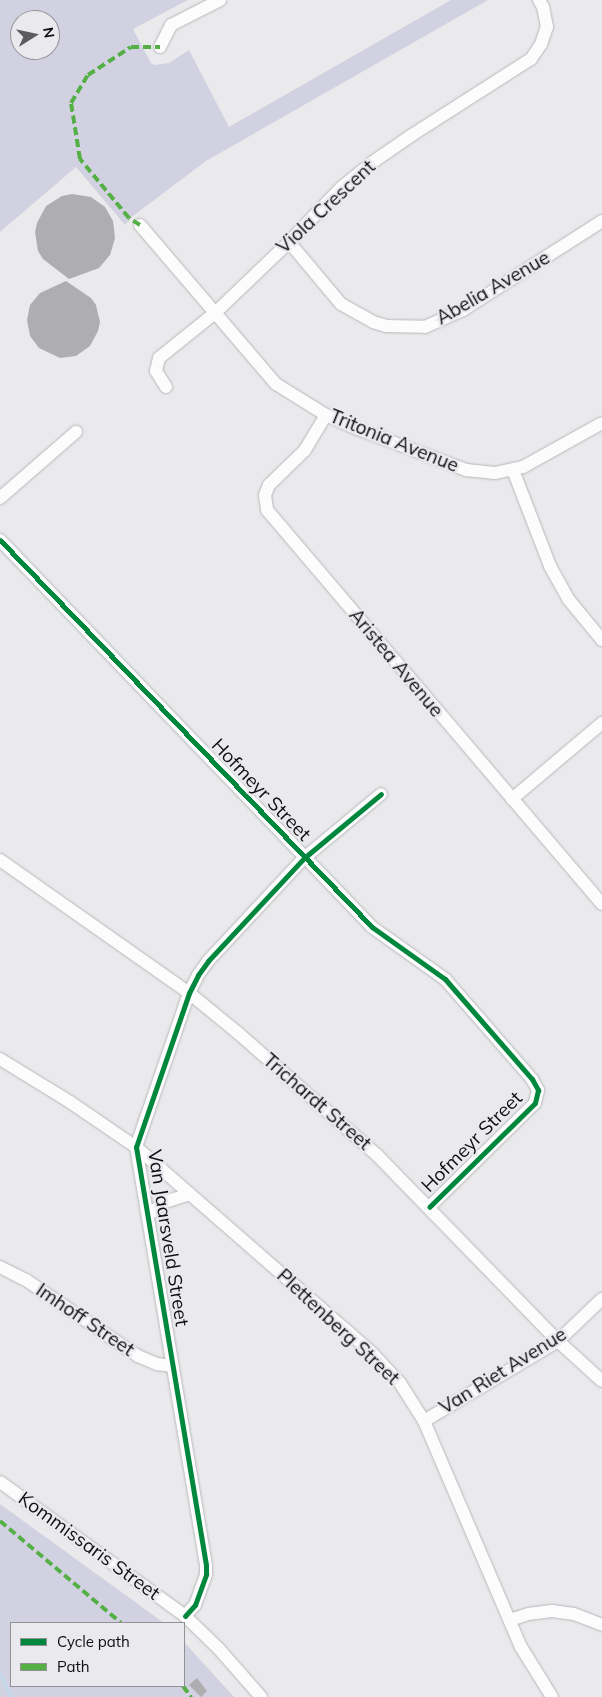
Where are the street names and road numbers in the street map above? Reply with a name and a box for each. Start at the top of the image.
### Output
street label: Viola Crescent [272,156,380,258]
street label: Abelia Avenue [432,246,554,330]
street label: Tritonia Avenue [326,405,462,477]
street label: Aristea Avenue [344,604,448,722]
street label: Hofmeyr Street [207,734,315,846]
street label: Trichardt Street [258,1049,376,1155]
street label: Hofmeyr Street [417,1087,527,1197]
street label: Van Jaarsveld Street [143,1148,193,1328]
street label: Plettenberg Street [272,1264,404,1390]
street label: Imhoff Street [32,1279,138,1361]
street label: Van Riet Avenue [435,1323,571,1419]
street label: Kommissaris Street [14,1487,164,1605]

